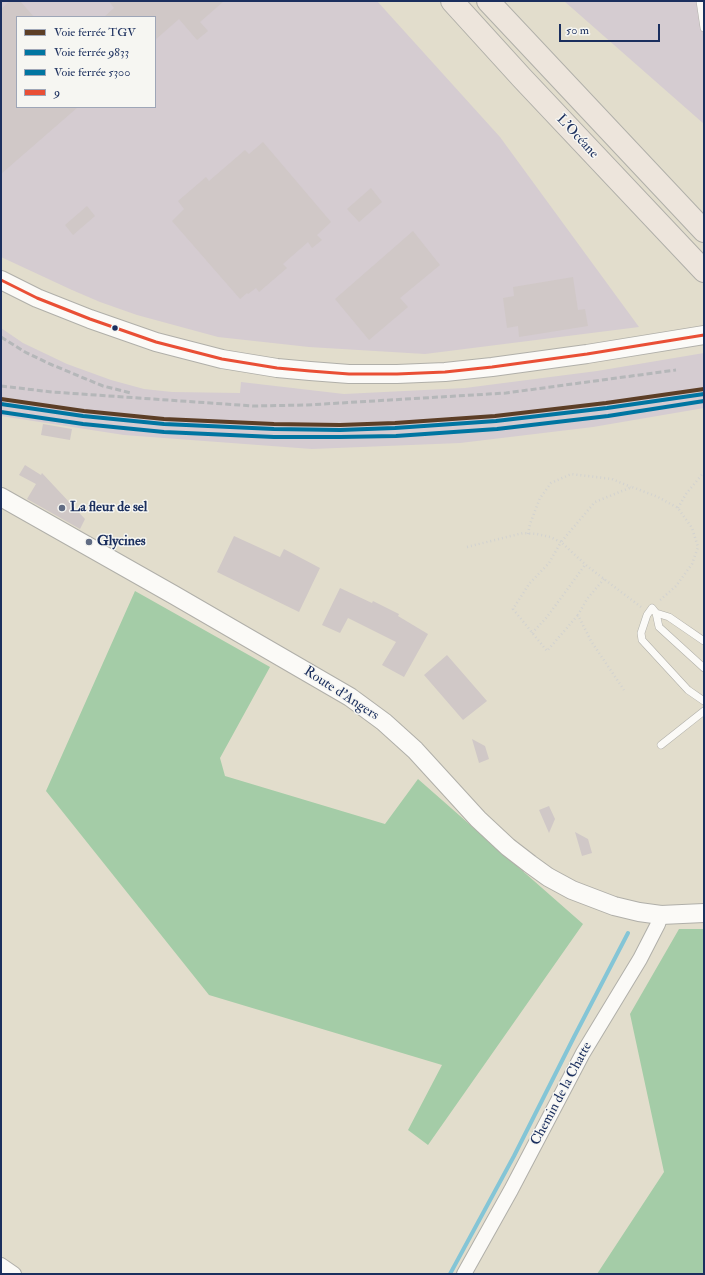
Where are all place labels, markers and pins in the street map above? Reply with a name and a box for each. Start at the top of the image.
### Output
unlabelled marker [110,323,120,333]
place label: La fleur de sel [70,500,147,516]
marker: La fleur de sel [57,503,67,513]
place label: Glycines [97,534,146,550]
marker: Glycines [84,537,94,547]

